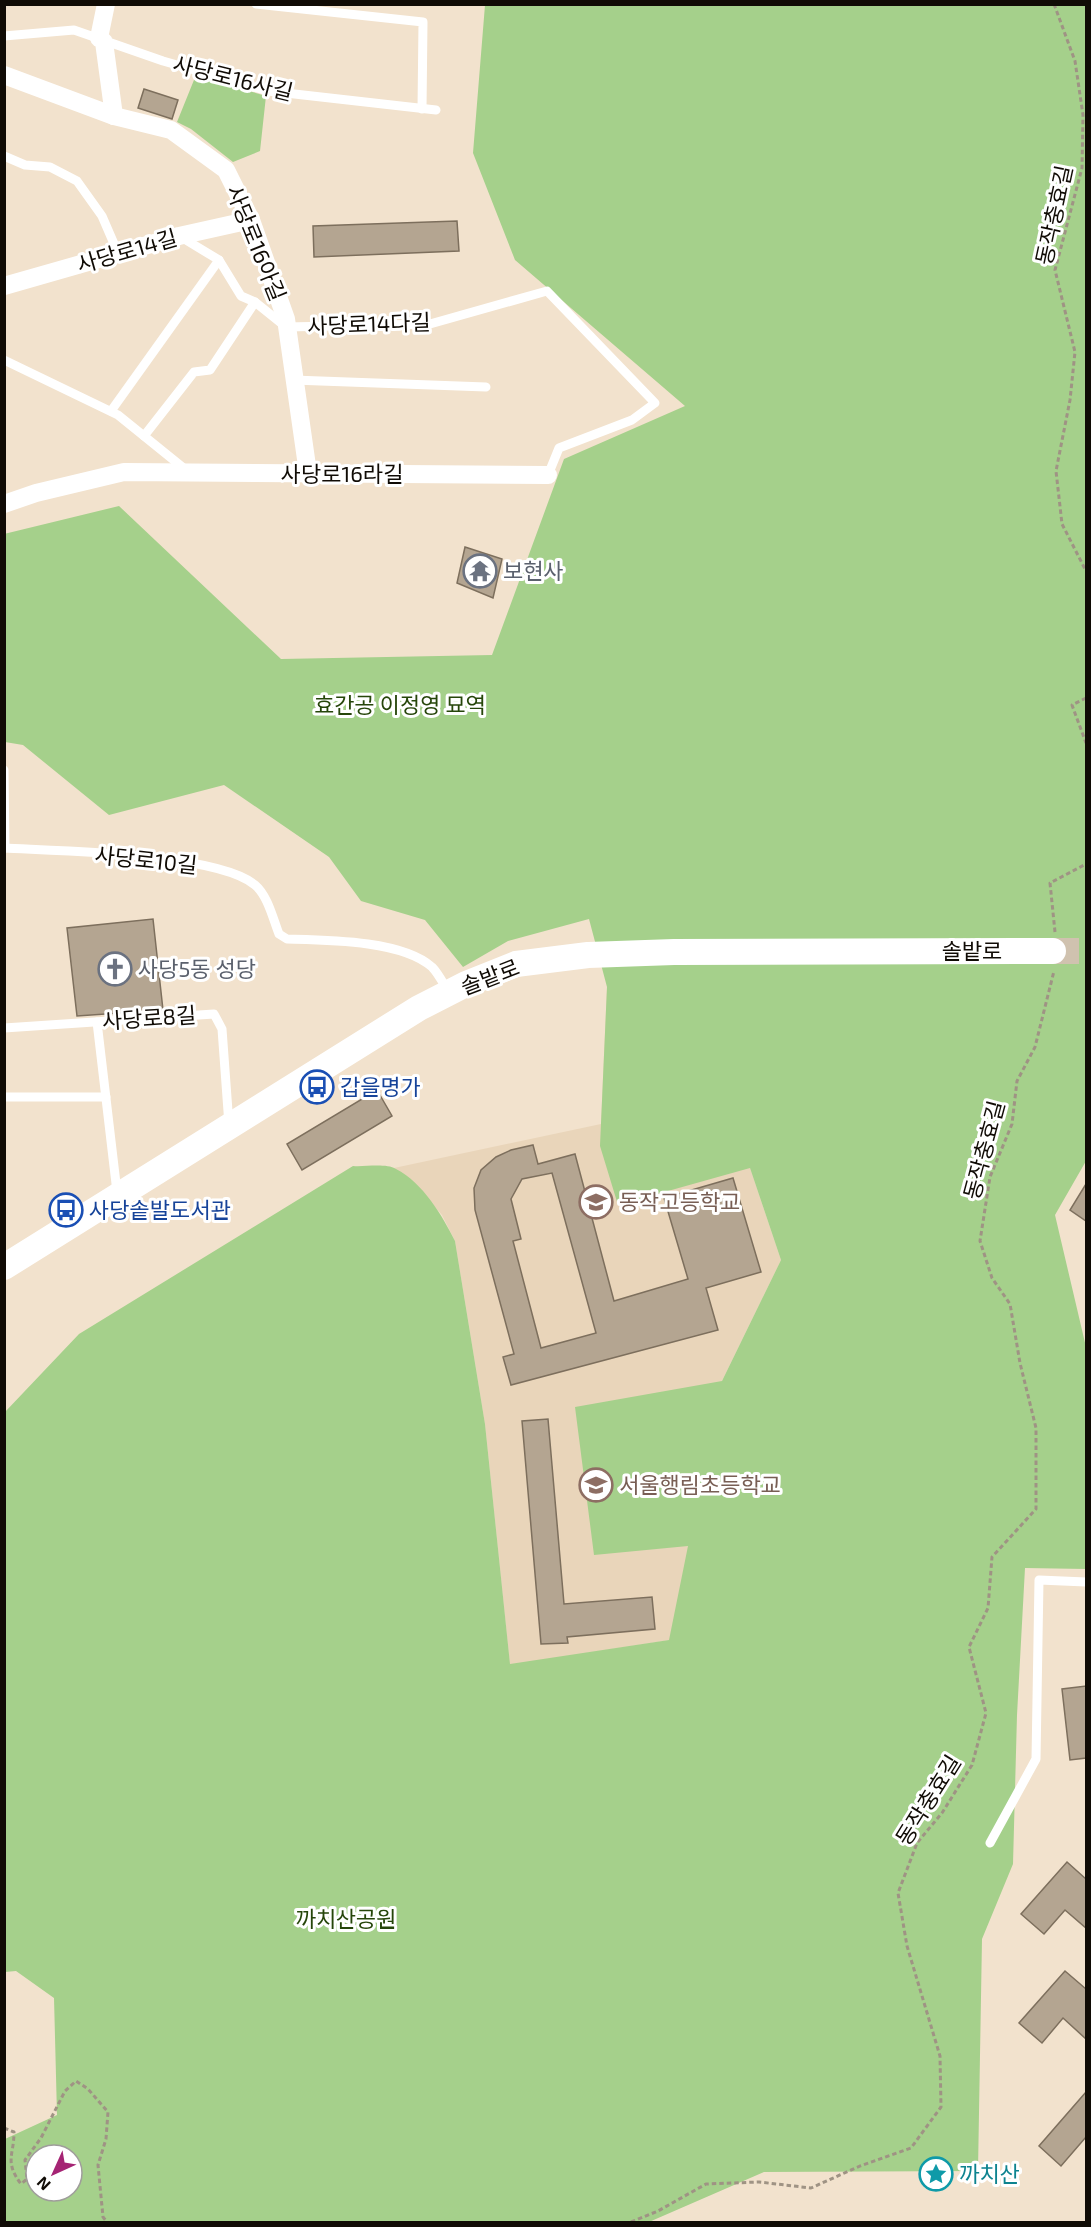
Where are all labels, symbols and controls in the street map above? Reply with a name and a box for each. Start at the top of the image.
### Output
street label: 사당로16사길 [171,50,296,104]
street label: 동작충효길 [1030,163,1076,267]
street label: 사당로16아길 [222,181,292,304]
street label: 사당로14길 [74,223,180,277]
street label: 사당로14다길 [307,308,431,338]
street label: 사당로16라길 [281,460,403,486]
temple icon: 보현사 [462,553,498,589]
place label: 보현사 [503,557,564,583]
park label: 효간공 이정영 묘역 [314,691,486,717]
street label: 사당로10길 [94,841,199,877]
street label: 솔밭로 [942,937,1002,963]
church icon: 사당5동 성당 [97,951,133,987]
street label: 솔밭로 [457,953,523,999]
place label: 사당5동 성당 [138,955,256,981]
street label: 사당로8길 [101,1001,197,1033]
bus stop icon: 갑을명가 [299,1069,335,1105]
place label: 갑을명가 [340,1073,421,1099]
street label: 동작충효길 [957,1097,1009,1202]
school or university icon: 동작고등학교 [578,1184,614,1220]
place label: 동작고등학교 [619,1188,740,1214]
bus stop icon: 사당솥발도서관 [48,1192,84,1228]
place label: 사당솥발도서관 [89,1196,231,1222]
school or university icon: 서울행림초등학교 [578,1467,614,1503]
place label: 서울행림초등학교 [619,1471,781,1497]
street label: 동작충효길 [889,1750,965,1849]
park label: 까치산공원 [295,1905,397,1931]
north arrow [24,2143,84,2203]
place icon: 까치산 [918,2156,954,2192]
place label: 까치산 [959,2160,1020,2186]
text: N [32,2173,54,2195]

